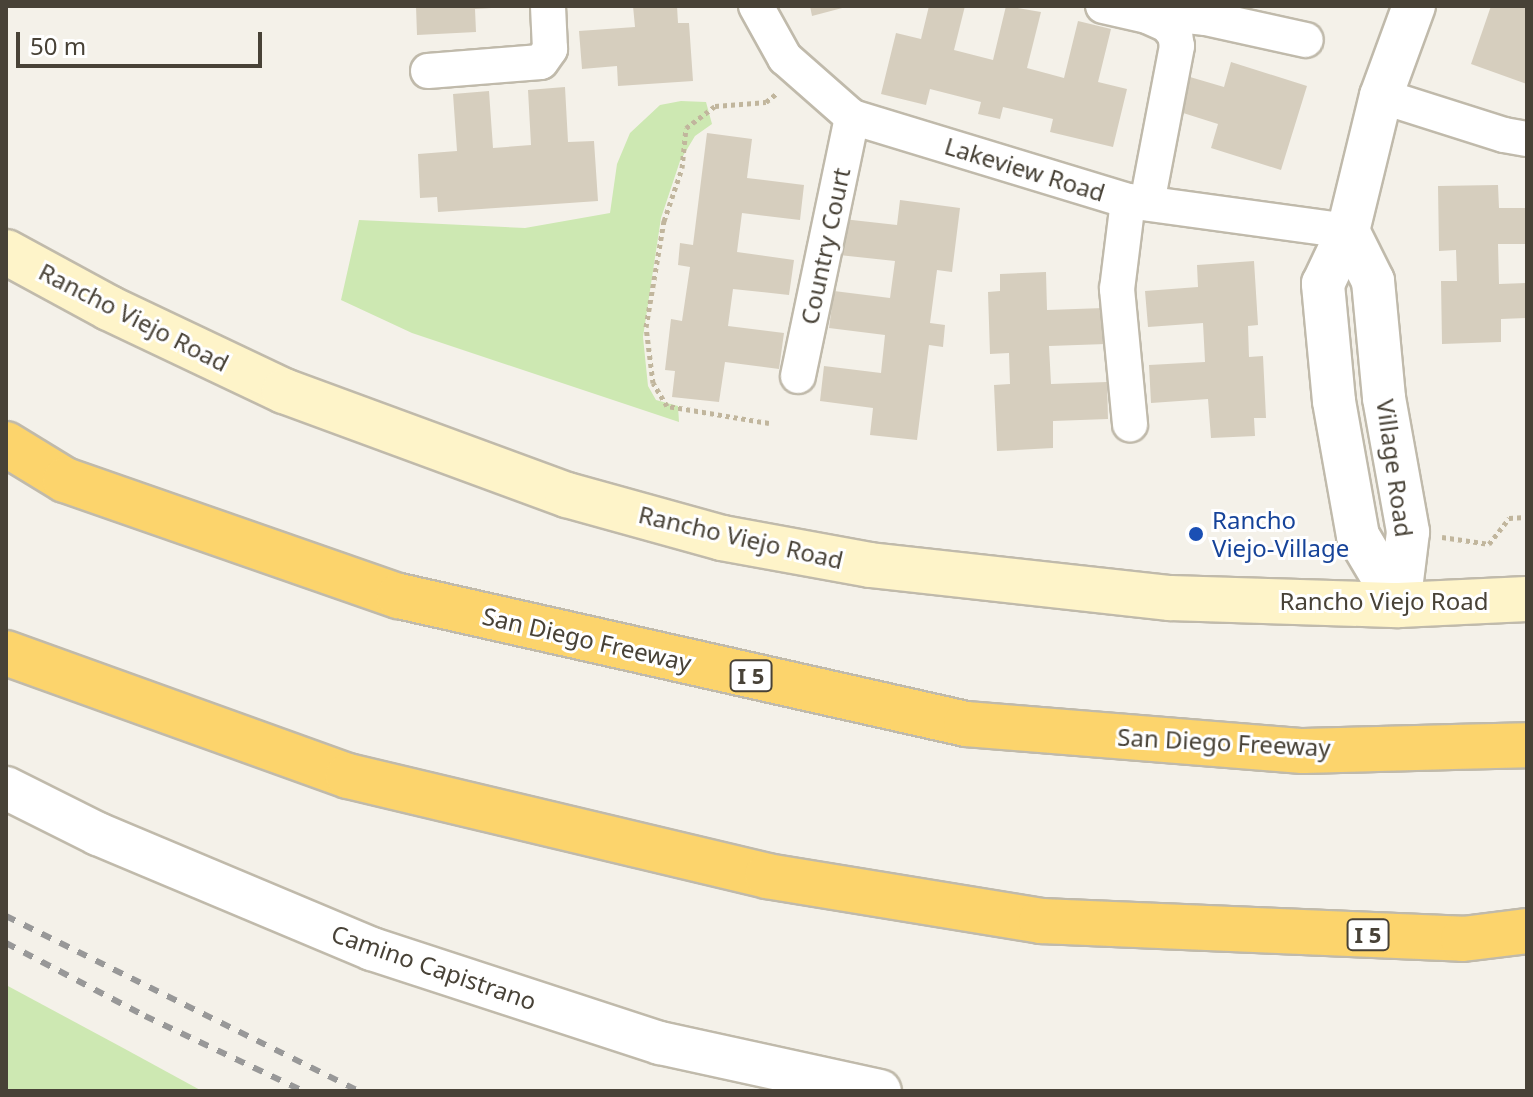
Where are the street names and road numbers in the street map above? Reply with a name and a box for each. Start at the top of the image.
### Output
street label: Lakeview Road [941,131,1109,207]
street label: Country Court [794,165,856,327]
street label: Rancho Viejo Road [34,257,234,377]
street label: Village Road [1371,397,1419,539]
street label: Rancho Viejo Road [636,499,846,575]
street label: Rancho Viejo Road [1279,587,1489,615]
street label: San Diego Freeway [480,601,694,677]
road number: I 5 [729,658,773,694]
street label: San Diego Freeway [1117,722,1331,762]
road number: I 5 [1346,917,1390,953]
street label: Camino Capistrano [328,918,540,1016]

